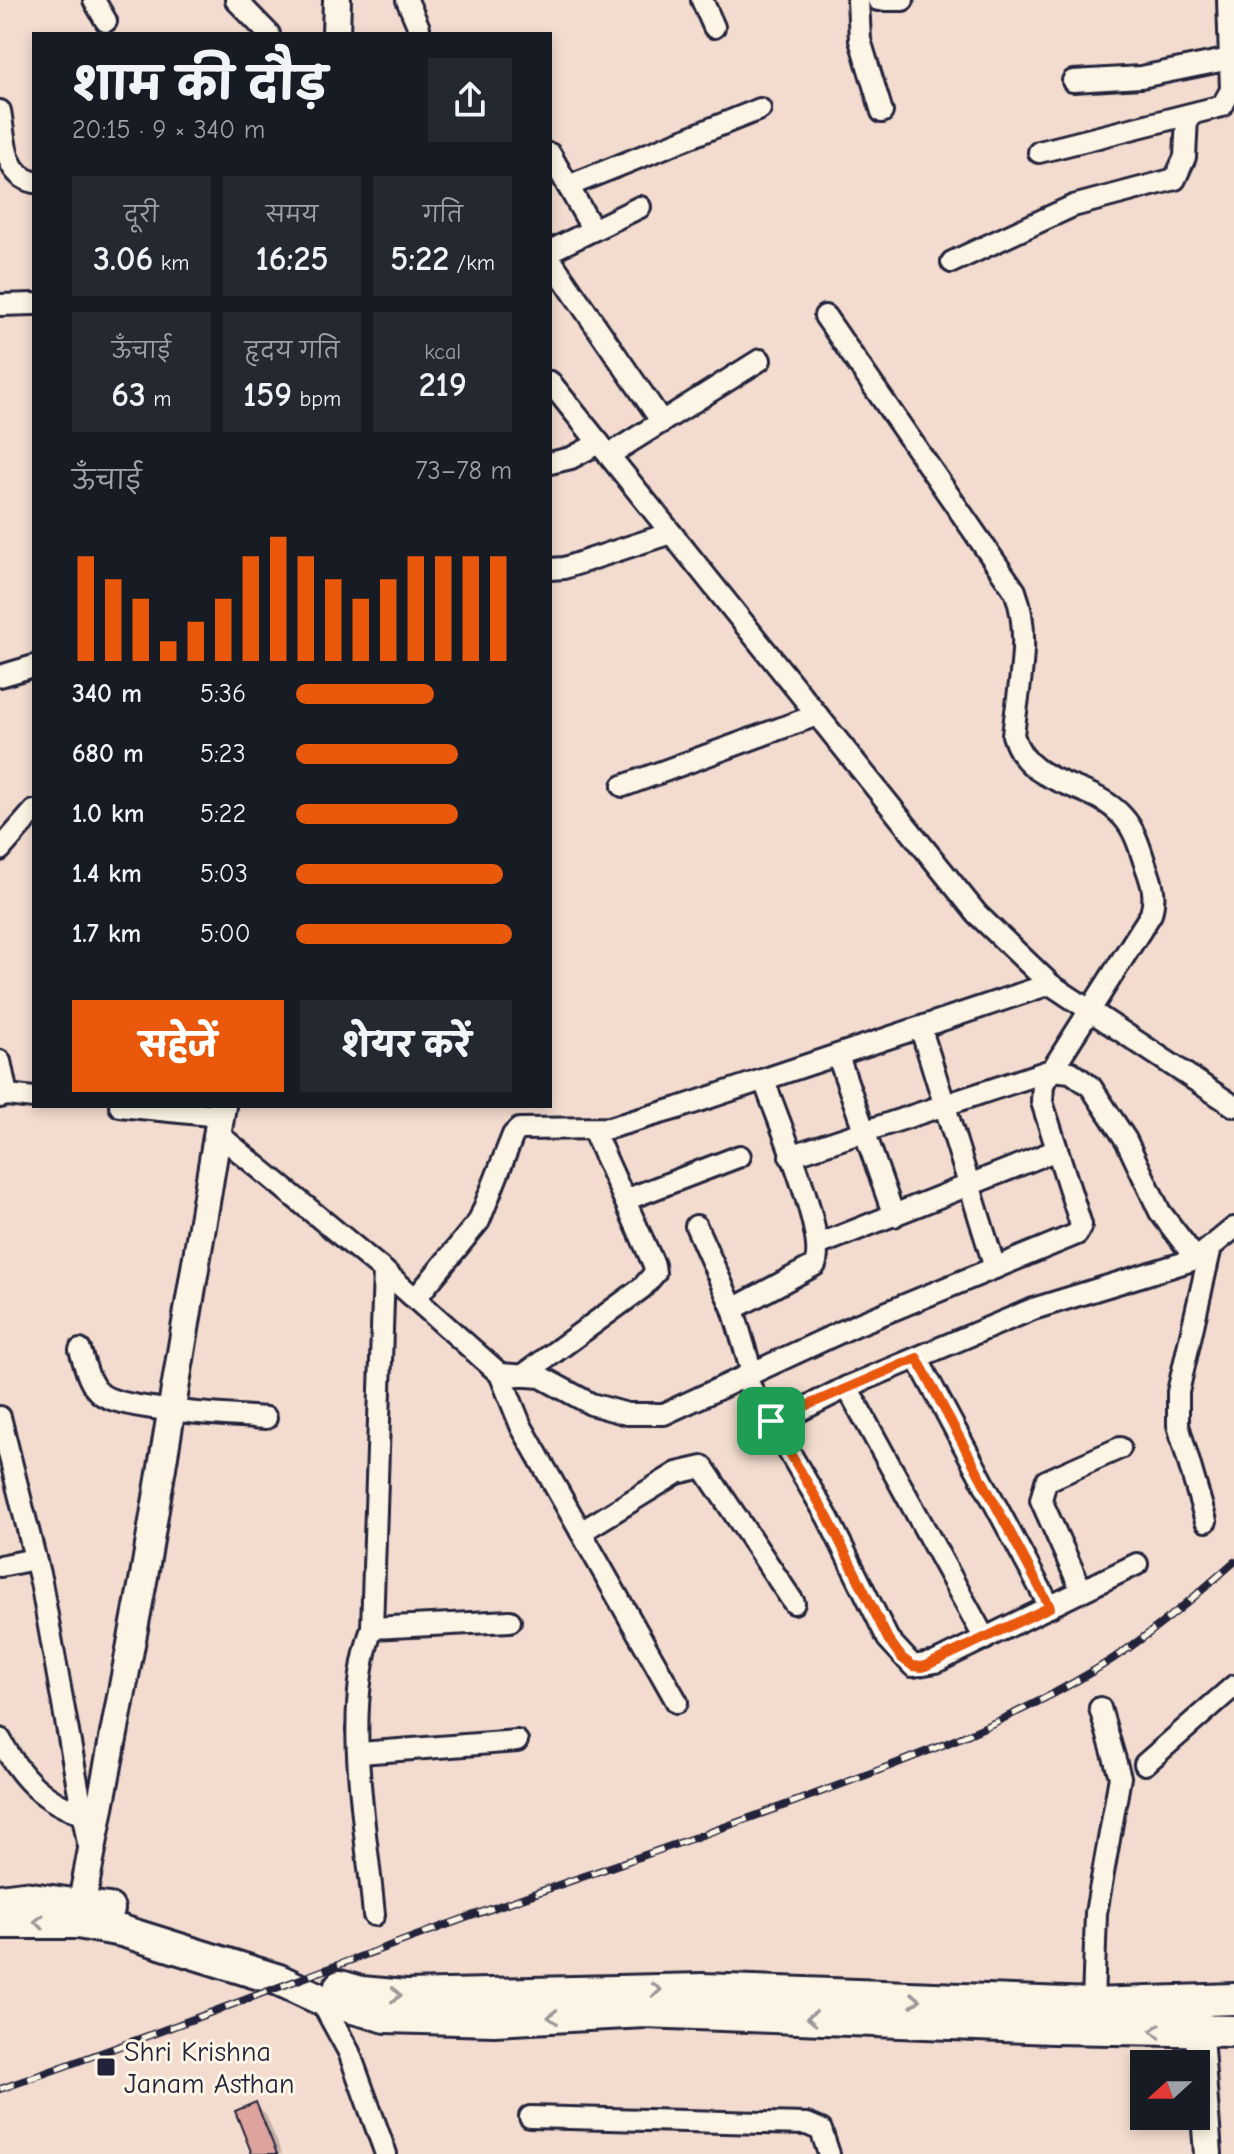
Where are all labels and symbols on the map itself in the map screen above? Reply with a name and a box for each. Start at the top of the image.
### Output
pin [737,1387,805,1455]
one-way arrow [32,1913,45,1931]
one-way arrow [650,1982,663,1999]
one-way arrow [390,1986,403,2003]
one-way arrow [909,1991,922,2008]
one-way arrow [546,2008,559,2025]
one-way arrow [805,2010,818,2027]
one-way arrow [1149,2022,1162,2039]
place label: Shri Krishna Janam Asthan [124,2036,295,2100]
north arrow [1130,2050,1210,2130]
marker: Shri Krishna Janam Asthan [95,2056,117,2078]

